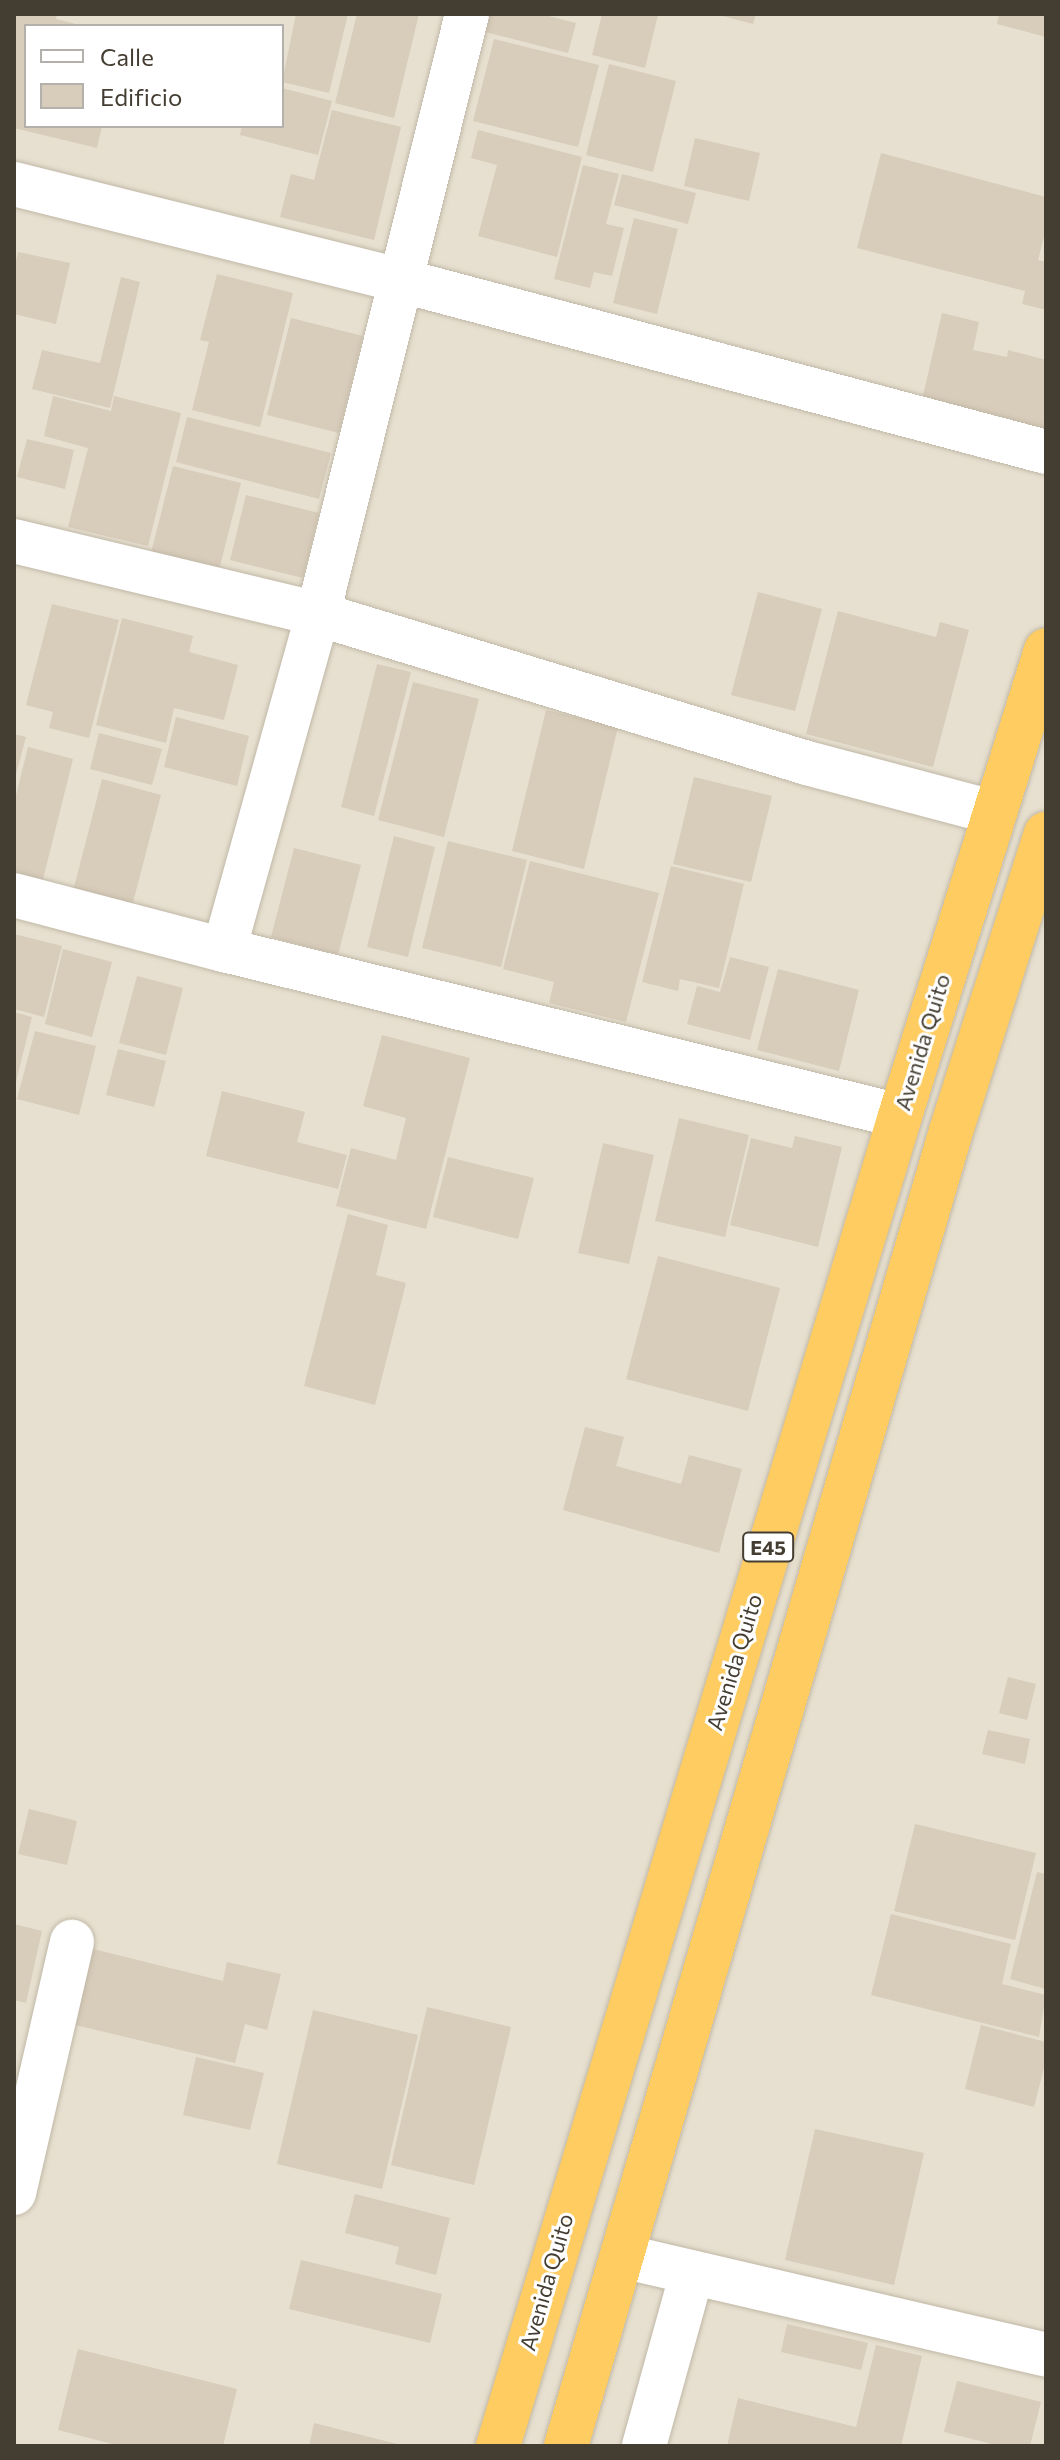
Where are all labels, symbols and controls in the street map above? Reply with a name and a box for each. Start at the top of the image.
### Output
legend [24,24,284,128]
text: Calle [100,42,154,71]
text: Edificio [100,82,182,111]
street label: Avenida Quito [889,971,955,1113]
road number: E45 [742,1531,794,1563]
street label: Avenida Quito [701,1591,767,1733]
street label: Avenida Quito [514,2210,578,2354]

